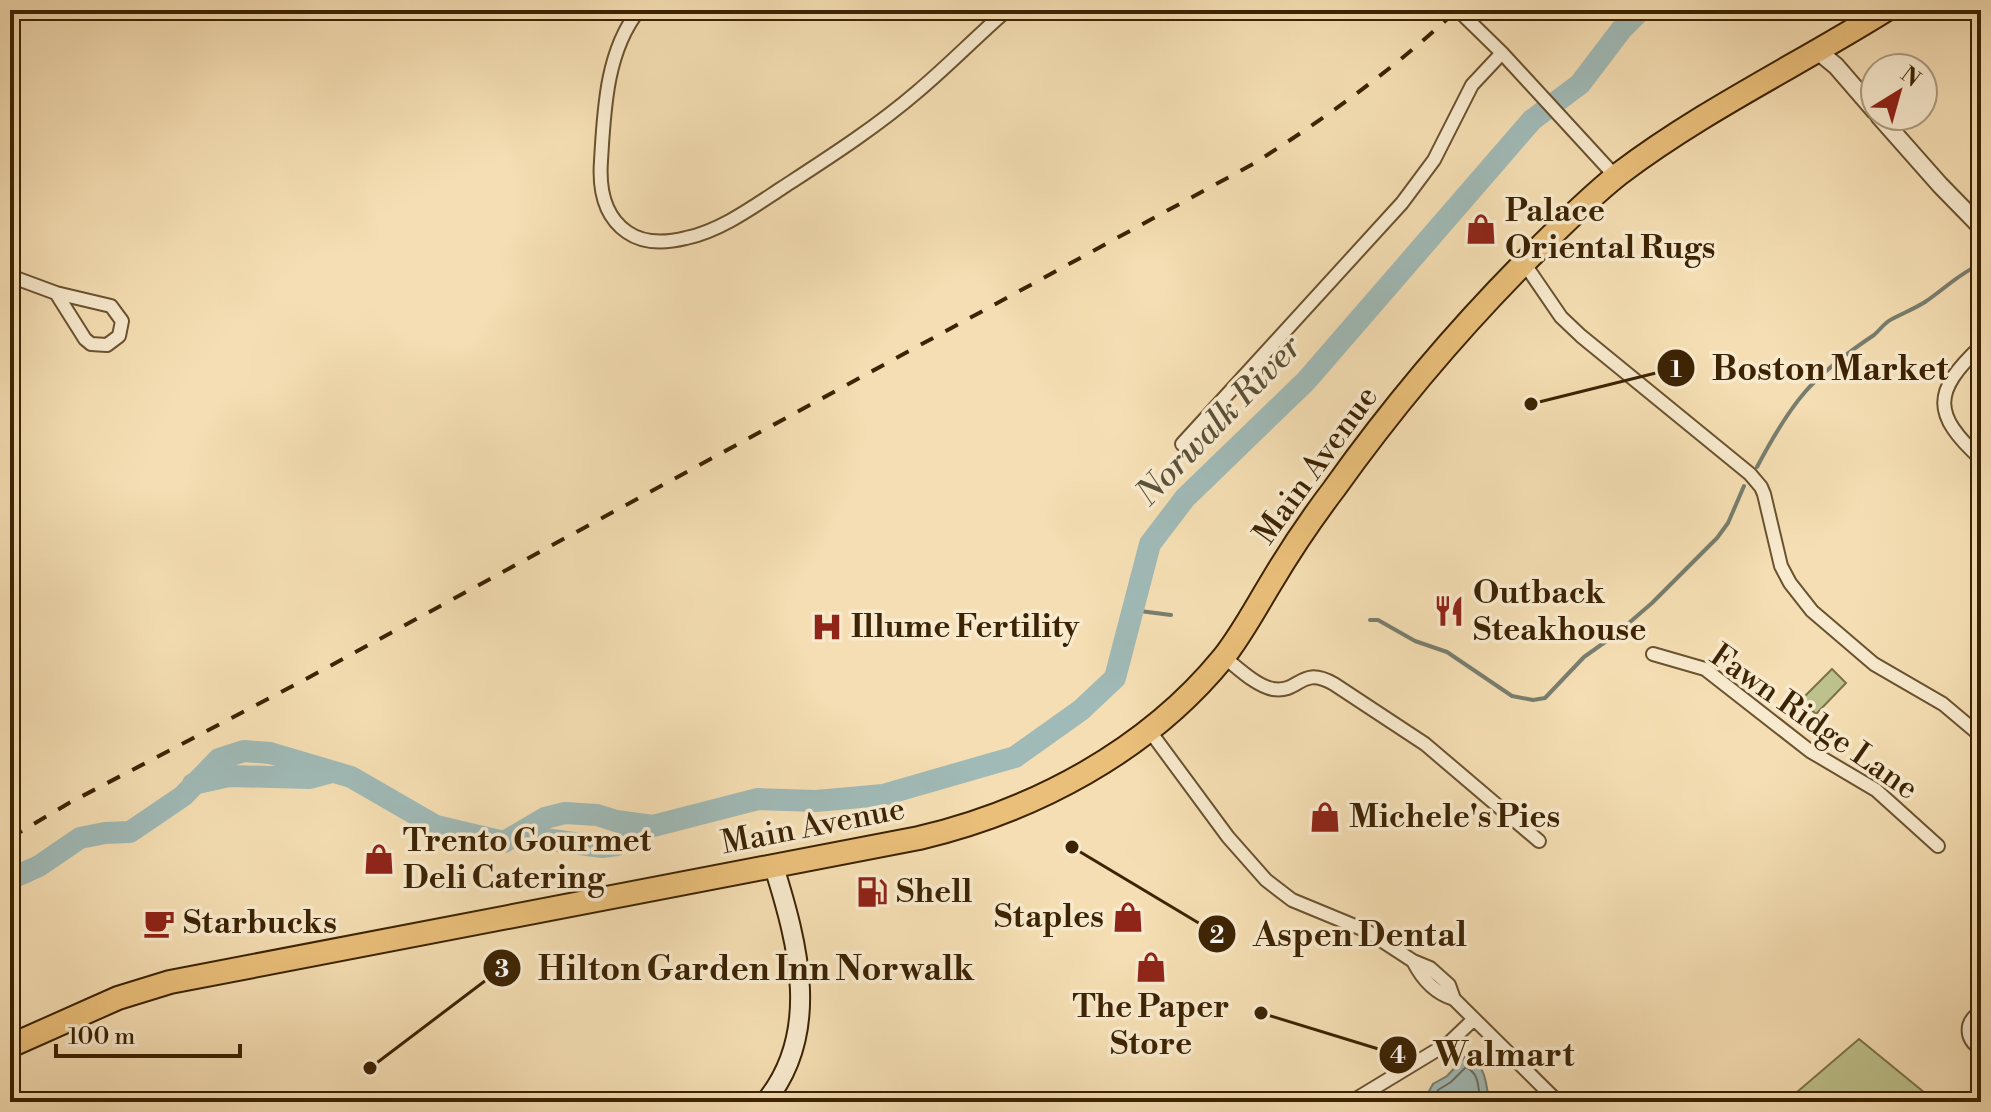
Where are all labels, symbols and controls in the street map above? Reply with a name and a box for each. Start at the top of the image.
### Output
north arrow [1859,52,1939,132]
text: N [1895,61,1926,94]
place label: Palace Oriental Rugs [1505,191,1715,268]
shop icon: Palace Oriental Rugs [1464,212,1498,246]
water label: Norwalk River [1127,327,1311,516]
callout: Boston Market [1656,339,1964,397]
text: Boston Market [1712,349,1949,391]
text: 1 [1670,355,1682,385]
street label: Main Avenue [1245,378,1387,552]
place label: Outback Steakhouse [1473,573,1646,650]
restaurant icon: Outback Steakhouse [1432,594,1466,628]
place label: Illume Fertility [851,607,1080,647]
hospital icon: Illume Fertility [810,610,844,644]
street label: Fawn Ridge Lane [1702,635,1926,809]
street label: Main Avenue [718,789,908,863]
place label: Michele's Pies [1349,797,1560,837]
shop icon: Michele's Pies [1308,800,1342,834]
place label: Trento Gourmet Deli Catering [403,821,652,898]
shop icon: Trento Gourmet Deli Catering [362,842,396,876]
place label: Shell [896,872,973,912]
fuel station icon: Shell [855,875,889,909]
place label: Staples [994,897,1104,937]
shop icon: Staples [1111,900,1145,934]
place label: Starbucks [183,903,337,943]
callout: Aspen Dental [1197,905,1483,963]
cafe icon: Starbucks [142,906,176,940]
text: Aspen Dental [1252,915,1467,957]
text: 2 [1210,921,1225,951]
callout: Hilton Garden Inn Norwalk [482,939,990,997]
text: Hilton Garden Inn Norwalk [538,949,975,991]
shop icon: The Paper Store [1134,950,1168,984]
text: 3 [495,955,509,985]
place label: The Paper Store [1073,987,1229,1064]
scale bar [56,1008,240,1058]
text: 100 m [68,1022,135,1052]
callout: Walmart [1378,1026,1591,1084]
text: Walmart [1433,1035,1575,1077]
text: 4 [1390,1041,1406,1071]

